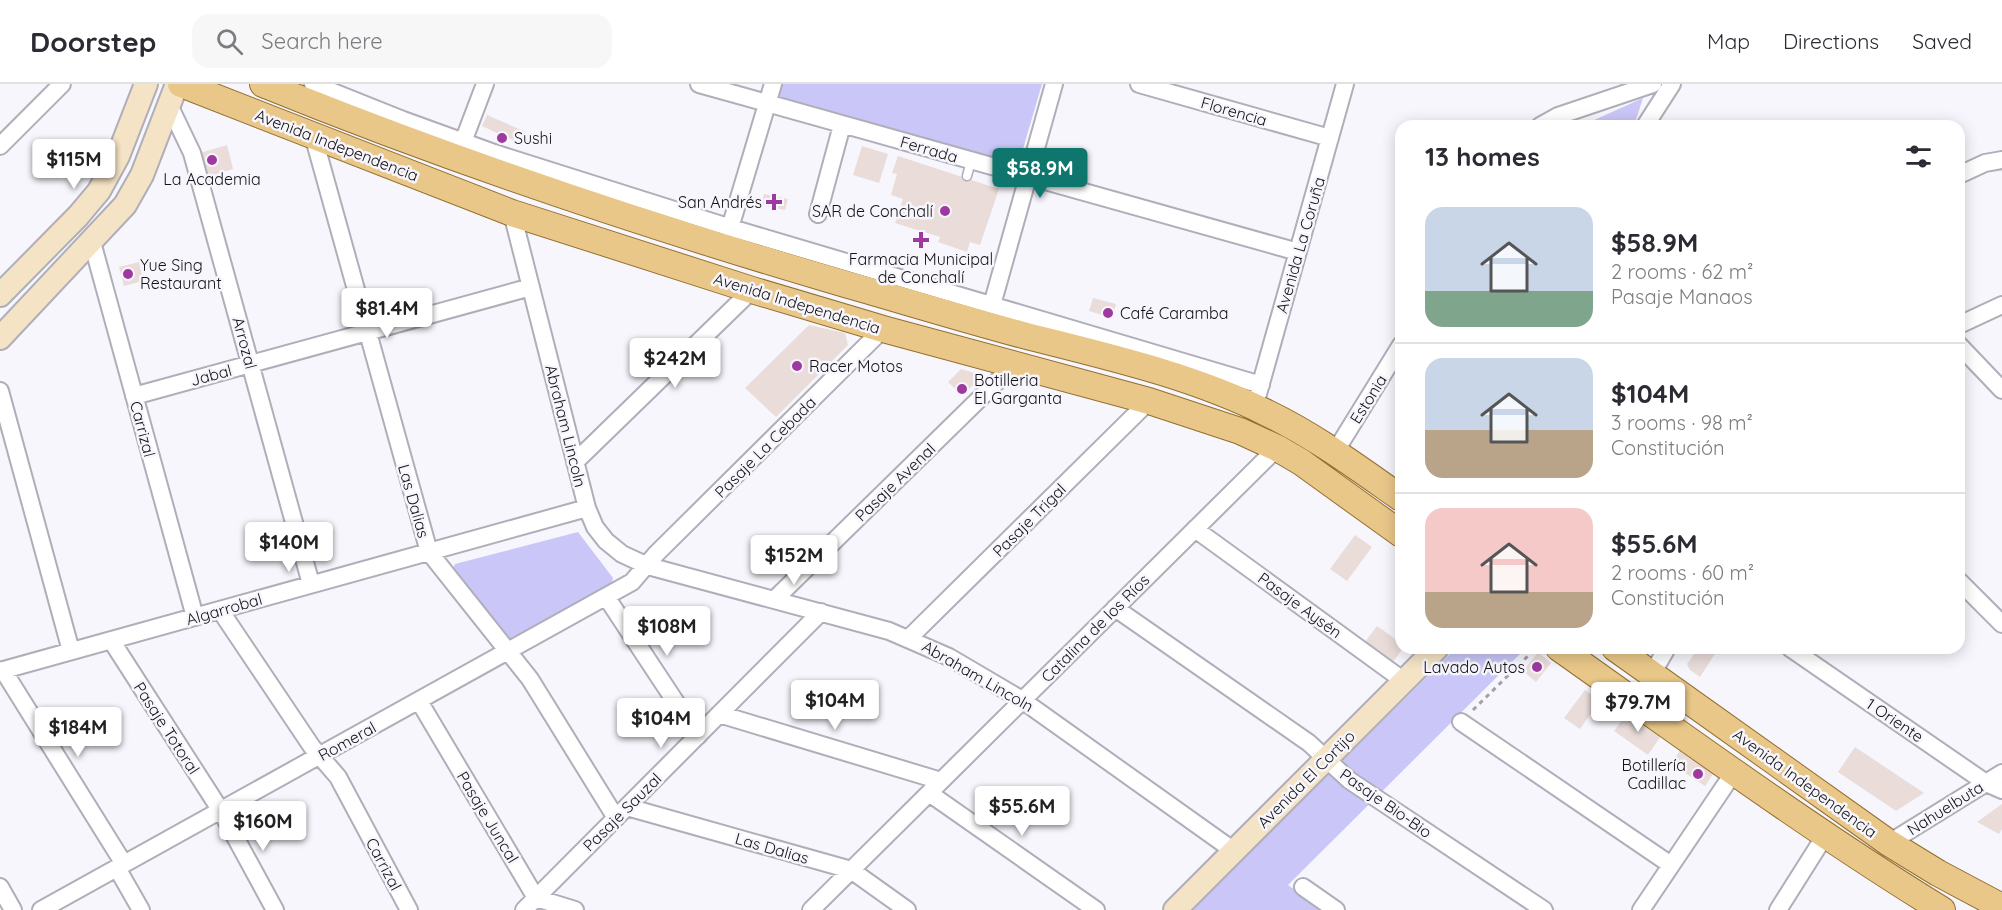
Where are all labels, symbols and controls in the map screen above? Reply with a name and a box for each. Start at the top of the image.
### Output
search box [192,14,612,68]
text: Doorstep [30,24,156,59]
icon: search [213,25,246,58]
text: Search here [261,27,383,55]
text: Map [1707,28,1750,54]
text: Directions [1783,28,1879,54]
text: Saved [1912,28,1972,54]
street label: Florencia [1199,92,1269,130]
street label: Avenida Independencia [253,105,421,185]
place label: Sushi [514,128,552,148]
marker: Sushi [495,131,509,145]
street label: Ferrada [898,131,960,167]
pin: $115M [32,139,116,190]
text: 13 homes [1425,140,1540,173]
icon: filters [1902,140,1935,173]
text: $115M [46,146,102,171]
pin: $58.9M [991,148,1089,199]
marker: La Academia [205,153,219,167]
text: $58.9M [1006,155,1074,180]
place label: La Academia [163,169,261,189]
street label: Avenida La Coruña [1271,175,1329,315]
place label: San Andrés [678,192,762,212]
marker: San Andrés [767,195,781,209]
place label: SAR de Conchalí [812,201,934,221]
marker: SAR de Conchalí [938,204,952,218]
text: $58.9M [1611,226,1698,259]
icon: home [1473,231,1545,303]
marker: Farmacia Municipal de Conchalí [914,233,928,247]
place label: Farmacia Municipal de Conchalí [849,249,993,287]
place label: Yue Sing Restaurant [140,255,222,293]
text: 2 rooms · 62 m² [1611,259,1753,284]
marker: Yue Sing Restaurant [121,267,135,281]
street label: Avenida Independencia [711,268,883,338]
text: Pasaje Manaos [1611,284,1753,309]
pin: $81.4M [338,288,436,339]
text: $81.4M [355,295,419,320]
place label: Café Caramba [1120,303,1229,323]
marker: Café Caramba [1101,306,1115,320]
street label: Arrozal [228,315,262,371]
pin: $242M [633,338,717,389]
text: $242M [644,345,706,370]
place label: Racer Motos [809,356,903,376]
marker: Racer Motos [790,359,804,373]
street label: Jabal [188,360,234,390]
street label: Abraham Lincoln [541,363,591,489]
place label: Botilleria El Garganta [974,370,1062,408]
street label: Estonia [1345,371,1391,427]
text: $104M [1611,377,1689,410]
marker: Botilleria El Garganta [955,382,969,396]
icon: home [1473,382,1545,454]
street label: Pasaje La Cebada [710,392,820,502]
street label: Carrizal [126,399,160,459]
text: 3 rooms · 98 m² [1611,410,1753,435]
text: Constitución [1611,435,1725,460]
street label: Pasaje Avenal [851,439,939,525]
street label: Las Dalias [394,462,434,540]
street label: Pasaje Trigal [988,479,1070,561]
pin: $140M [247,522,331,573]
text: $55.6M [1611,527,1698,560]
text: $140M [259,529,319,554]
icon: home [1473,532,1545,604]
pin: $152M [752,535,836,586]
text: $152M [765,542,824,567]
text: 2 rooms · 60 m² [1611,560,1754,585]
street label: Pasaje Aysén [1254,568,1346,642]
street label: Catalina de los Ríos [1037,570,1153,686]
text: Constitución [1611,585,1725,610]
street label: Algarrobal [184,589,264,629]
pin: $108M [625,606,709,657]
text: $108M [637,613,697,638]
street label: Abraham Lincoln [919,636,1037,716]
place label: Lavado Autos [1423,657,1525,677]
marker: Lavado Autos [1530,660,1544,674]
street label: Pasaje Totoral [130,678,204,778]
pin: $104M [793,680,877,731]
pin: $79.7M [1589,682,1687,733]
text: $104M [805,687,865,712]
text: $79.7M [1605,689,1671,714]
street label: 1 Oriente [1863,694,1927,746]
pin: $104M [619,698,703,749]
text: $104M [631,705,691,730]
pin: $184M [36,707,120,758]
text: $184M [49,714,107,739]
street label: Romeral [314,717,380,765]
street label: Avenida Independencia [1729,724,1881,842]
street label: Avenida El Cortijo [1253,726,1359,832]
place label: Botillería Cadillac [1622,755,1686,793]
street label: Pasaje Bio-Bio [1336,764,1436,842]
marker: Botillería Cadillac [1691,767,1705,781]
street label: Pasaje Juncal [453,768,523,866]
street label: Pasaje Sauzal [579,769,665,855]
street label: Nahuelbuta [1903,777,1987,839]
pin: $55.6M [973,786,1071,837]
text: $55.6M [989,793,1055,818]
pin: $160M [221,801,305,852]
text: $160M [233,808,293,833]
street label: Las Dalias [733,828,811,868]
street label: Carrizal [362,834,406,894]

